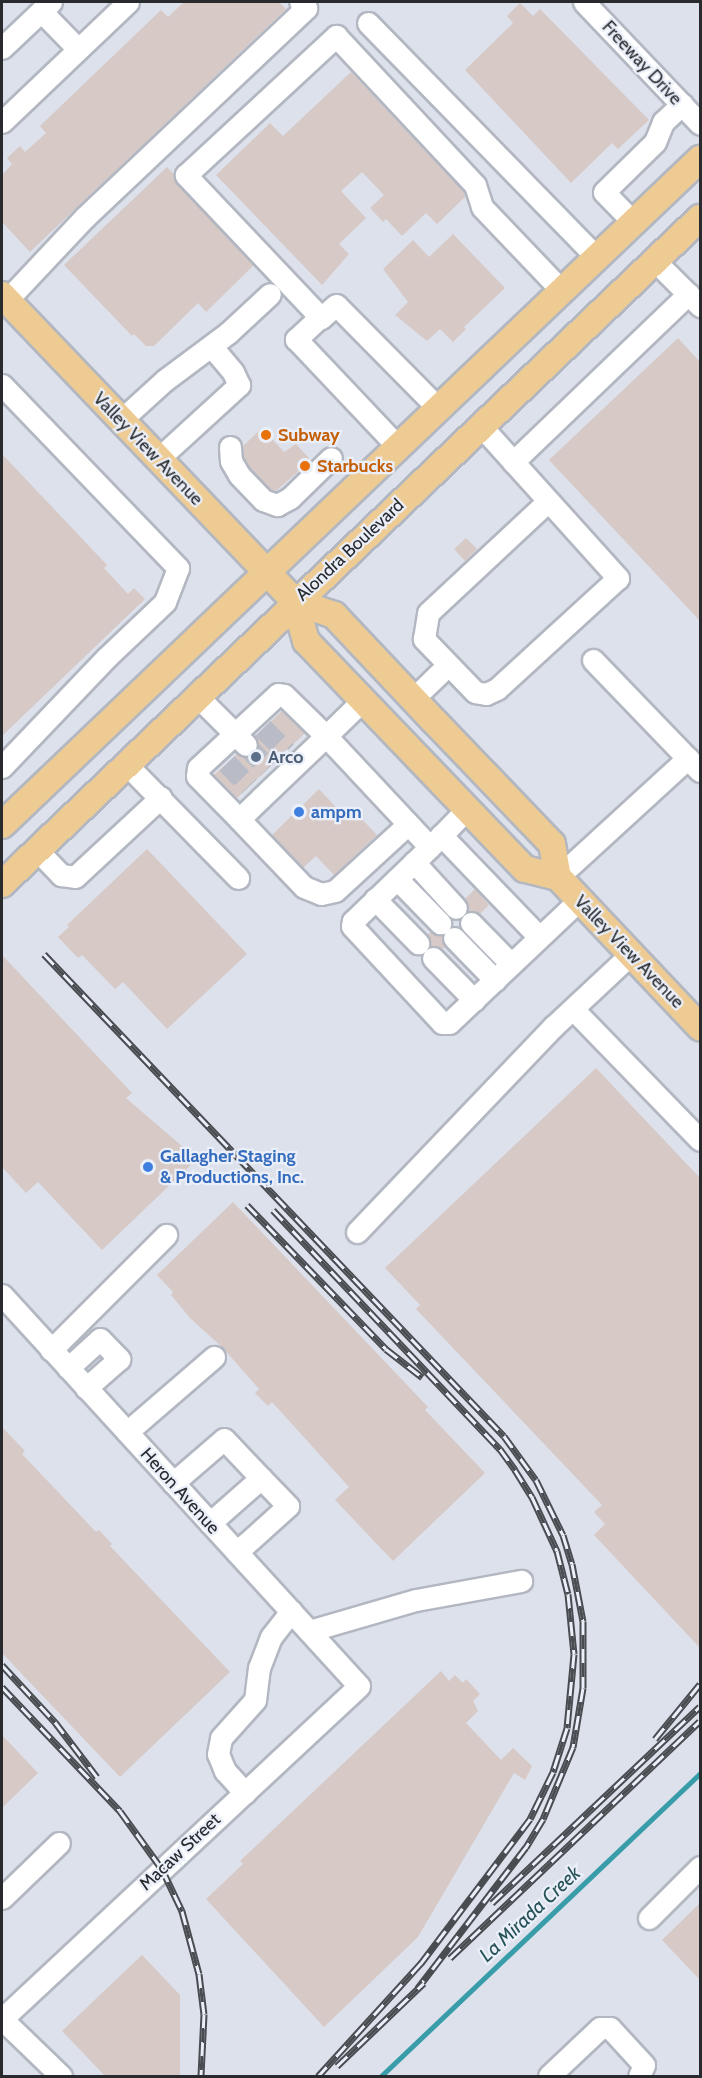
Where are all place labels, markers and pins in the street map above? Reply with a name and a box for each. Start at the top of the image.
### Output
place label: Subway [278,424,340,446]
marker: Subway [259,428,273,442]
place label: Starbucks [317,455,393,477]
marker: Starbucks [298,459,312,473]
place label: Arco [268,746,303,768]
marker: Arco [249,750,263,764]
place label: ampm [311,801,362,823]
marker: ampm [292,805,306,819]
place label: Gallagher Staging & Productions, Inc. [160,1146,304,1188]
marker: Gallagher Staging & Productions, Inc. [141,1160,155,1174]

